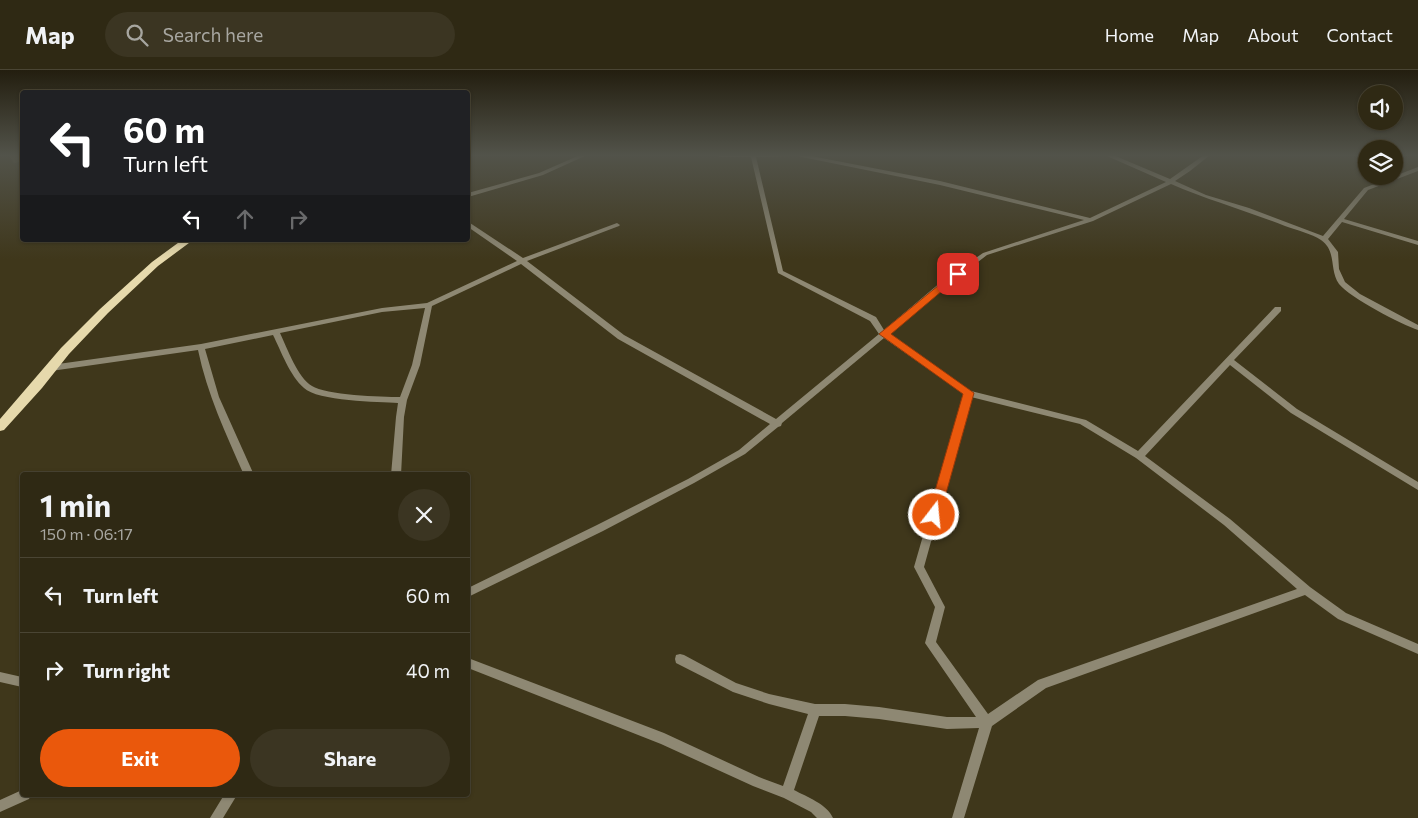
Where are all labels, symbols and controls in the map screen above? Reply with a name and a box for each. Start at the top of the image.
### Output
search box [105,12,455,57]
text: Map [25,20,75,49]
icon: search [123,21,151,49]
text: Search here [163,23,263,46]
text: Home [1105,24,1154,46]
text: Map [1182,24,1219,46]
text: About [1247,24,1299,46]
text: Contact [1327,24,1393,46]
map controls [1358,85,1403,185]
button: sound [1358,85,1403,130]
text: 60 m [123,107,205,150]
icon: left [40,110,105,175]
button: layers [1358,140,1403,185]
text: Turn left [123,150,208,177]
icon: left [178,205,206,233]
icon: ahead [231,205,259,233]
icon: right [284,205,312,233]
pin [937,253,979,295]
icon: arrive [944,260,972,288]
text: 1 min [40,486,111,523]
position arrow [907,488,959,540]
button: close [398,489,450,541]
text: 150 m · 06:17 [40,524,133,543]
icon: left [40,581,68,609]
text: Turn left [83,584,158,607]
text: 60 m [406,584,450,607]
icon: right [40,656,68,684]
text: Turn right [83,659,170,682]
text: 40 m [406,659,450,682]
button: Exit [40,729,240,787]
button: Share [250,729,450,787]

